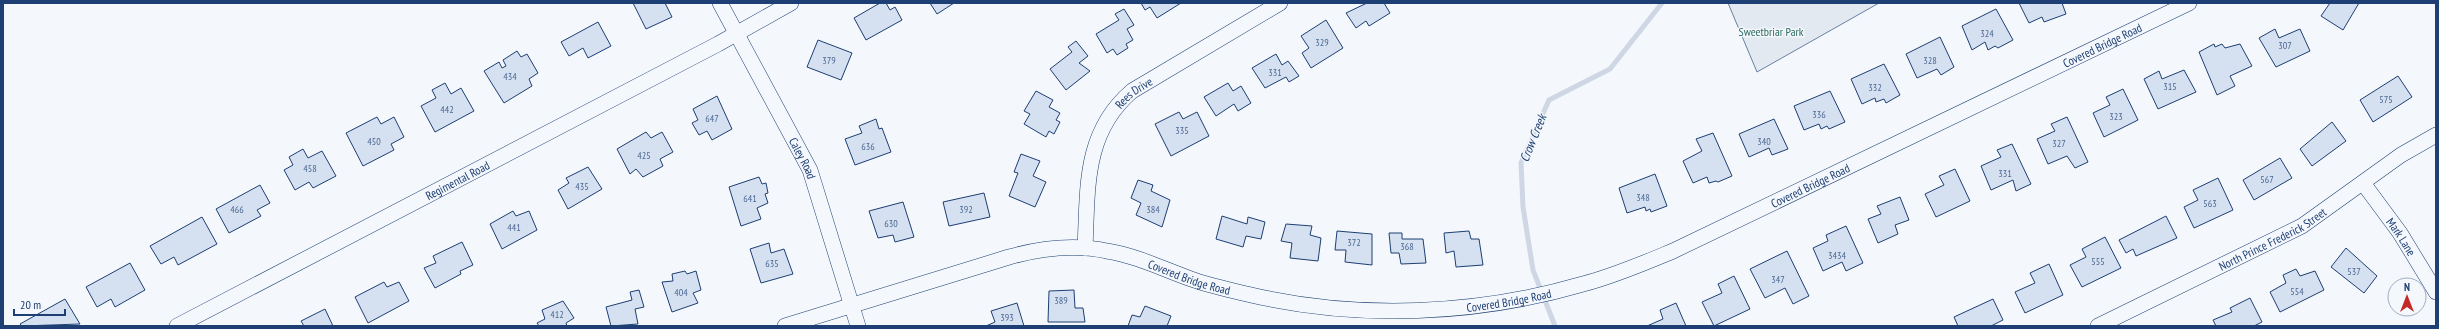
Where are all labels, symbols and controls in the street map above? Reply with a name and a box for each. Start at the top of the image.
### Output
street label: Covered Bridge Road [2060,19,2144,70]
park label: Sweetbriar Park [1739,24,1804,39]
house number: 324 [1980,27,1994,40]
house number: 329 [1315,36,1329,49]
house number: 307 [2278,39,2292,52]
house number: 379 [822,54,836,67]
house number: 328 [1923,54,1937,67]
house number: 331 [1268,66,1282,79]
house number: 434 [503,70,517,83]
street label: Rees Drive [1111,73,1155,111]
house number: 315 [2163,80,2177,93]
house number: 332 [1868,81,1882,94]
house number: 575 [2379,93,2393,106]
house number: 442 [440,103,454,116]
house number: 336 [1812,108,1826,121]
water label: Crow Creek [1516,110,1551,164]
house number: 323 [2109,110,2123,123]
house number: 647 [705,112,719,125]
house number: 335 [1175,124,1189,137]
house number: 450 [367,135,381,148]
street label: Caley Road [786,135,820,181]
house number: 340 [1757,135,1771,148]
house number: 327 [2052,137,2066,150]
house number: 636 [861,140,875,153]
house number: 425 [637,149,651,162]
street label: Regimental Road [423,157,492,203]
street label: Covered Bridge Road [1768,160,1852,210]
house number: 458 [303,162,317,175]
house number: 331 [1998,167,2012,180]
house number: 567 [2260,173,2274,186]
house number: 435 [575,180,589,193]
house number: 348 [1636,191,1650,204]
house number: 641 [743,192,757,205]
house number: 563 [2203,197,2217,210]
house number: 466 [230,203,244,216]
house number: 392 [959,203,973,216]
house number: 384 [1146,203,1160,216]
street label: North Prince Frederick Street [2216,203,2329,273]
street label: Mark Lane [2384,214,2419,258]
house number: 630 [884,217,898,230]
house number: 441 [507,221,521,234]
house number: 372 [1347,236,1361,249]
house number: 368 [1400,240,1414,253]
house number: 3434 [1828,249,1847,262]
house number: 555 [2091,255,2105,268]
street label: Covered Bridge Road [1146,256,1232,297]
house number: 635 [765,257,779,270]
house number: 537 [2347,265,2361,278]
house number: 347 [1771,273,1785,286]
north arrow [2387,277,2427,317]
text: N [2404,280,2410,294]
street label: Covered Bridge Road [1466,285,1553,314]
house number: 554 [2290,285,2304,298]
house number: 404 [674,286,688,299]
scale bar [14,291,65,317]
house number: 389 [1054,294,1068,307]
text: 20 m [20,297,41,312]
house number: 412 [550,308,564,321]
house number: 393 [1000,311,1014,324]

